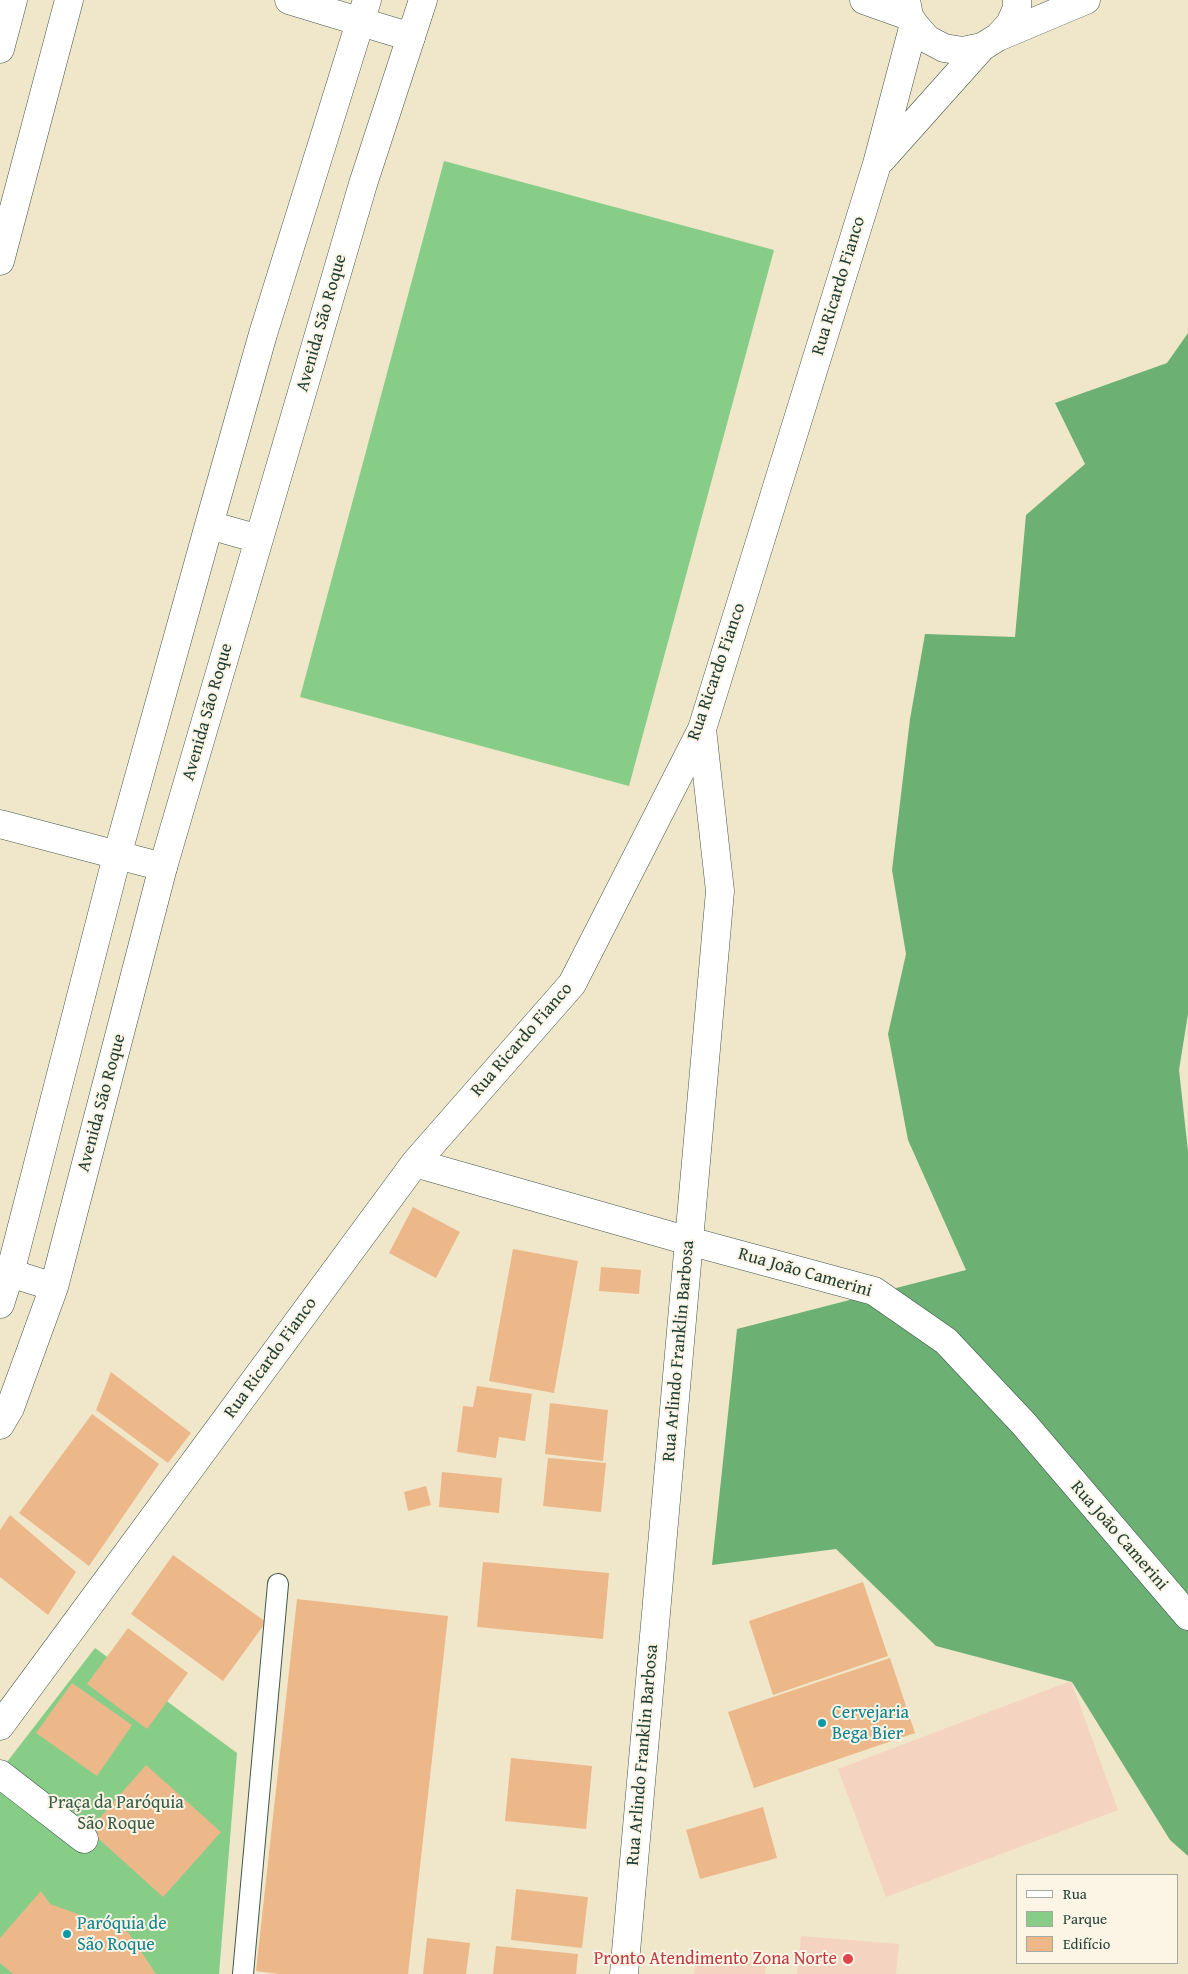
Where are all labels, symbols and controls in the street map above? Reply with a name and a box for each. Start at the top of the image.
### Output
street label: Rua Ricardo Fianco [808,214,870,358]
street label: Avenida São Roque [292,252,352,394]
street label: Rua Ricardo Fianco [683,600,751,744]
street label: Avenida São Roque [178,641,238,783]
street label: Rua Ricardo Fianco [467,979,577,1101]
street label: Avenida São Roque [73,1032,131,1174]
street label: Rua Arlindo Franklin Barbosa [659,1239,699,1463]
street label: Rua João Camerini [736,1244,874,1302]
street label: Rua Ricardo Fianco [220,1293,322,1423]
street label: Rua João Camerini [1066,1477,1172,1595]
street label: Rua Arlindo Franklin Barbosa [623,1643,663,1867]
place label: Cervejaria Bega Bier [832,1702,909,1745]
marker: Cervejaria Bega Bier [816,1717,828,1729]
park label: Praça da Paróquia São Roque [48,1792,184,1835]
legend [1016,1874,1178,1964]
text: Rua [1063,1883,1087,1904]
text: Parque [1063,1908,1107,1929]
place label: Paróquia de São Roque [77,1913,167,1956]
marker: Paróquia de São Roque [61,1928,73,1940]
text: Edifício [1063,1933,1110,1954]
place label: Pronto Atendimento Zona Norte [594,1948,837,1970]
marker: Pronto Atendimento Zona Norte [841,1952,855,1966]

